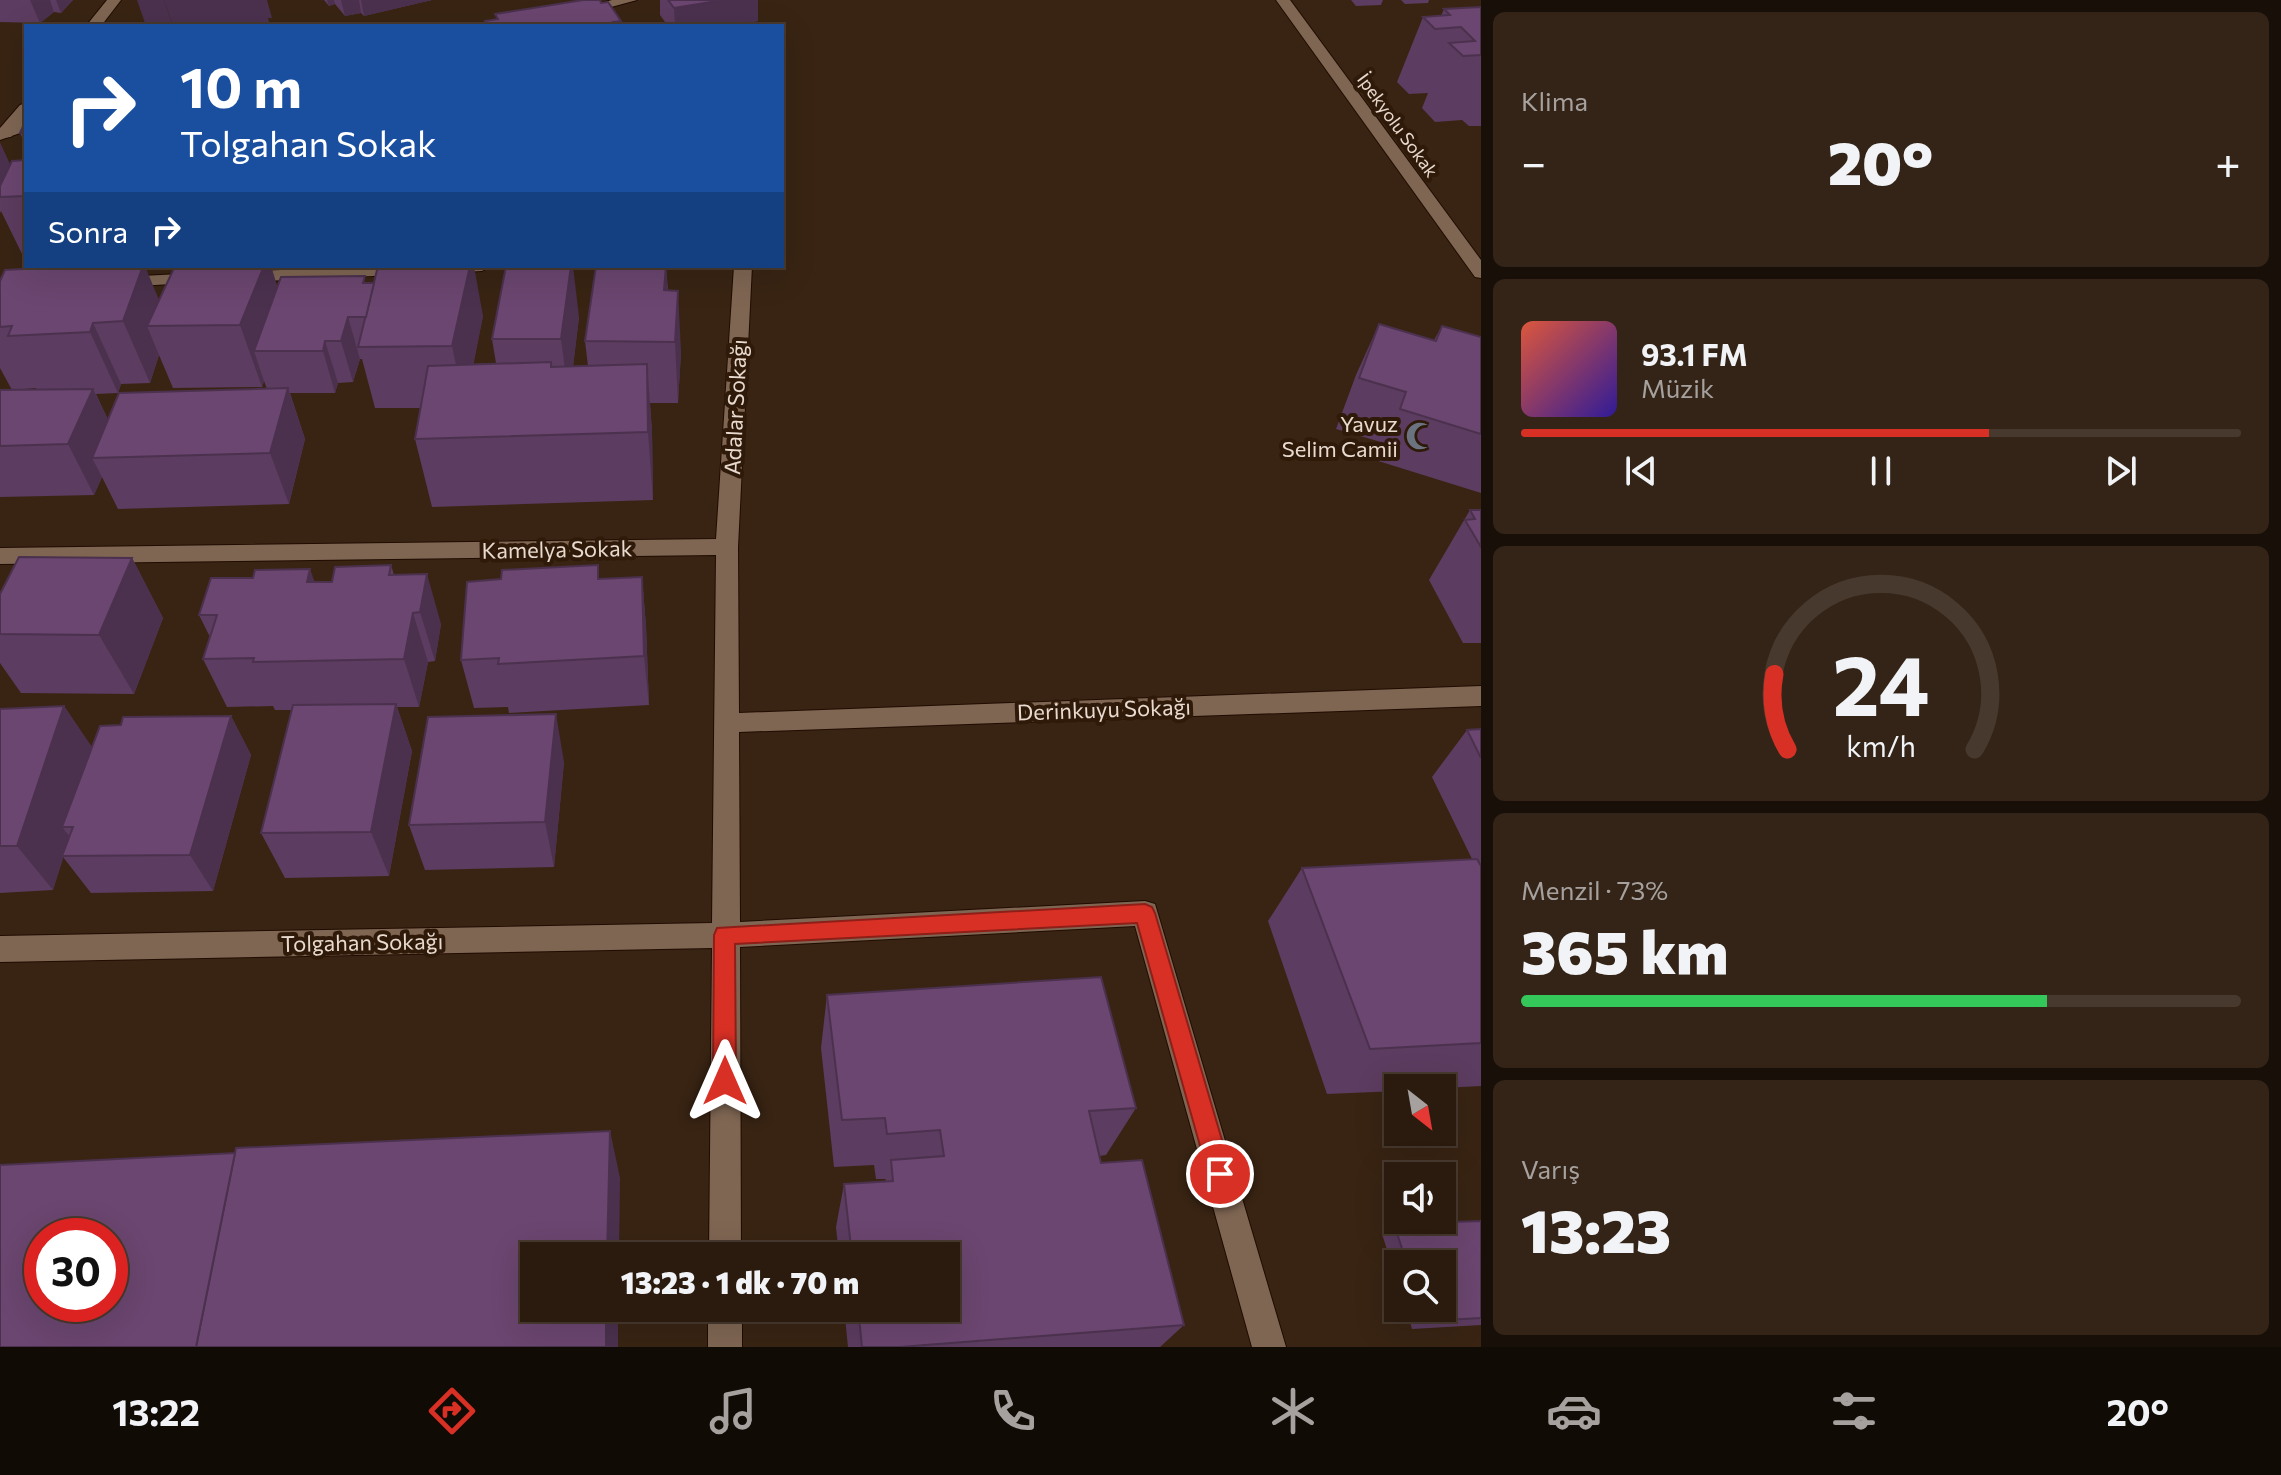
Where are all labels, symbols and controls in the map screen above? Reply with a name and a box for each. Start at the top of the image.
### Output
text: 10 m [180,51,302,120]
icon: right [48,56,152,160]
street label: İpekyolu Sokak [1353,69,1443,181]
text: Klima [1521,85,1588,116]
text: Tolgahan Sokak [180,120,436,164]
text: 20° [1828,124,1933,197]
text: − [1521,134,1546,188]
text: + [2215,134,2241,188]
icon: right [144,208,188,252]
text: Sonra [48,212,128,249]
text: 93.1 FM [1641,335,1748,372]
street label: Adalar Sokağı [718,338,752,476]
text: Müzik [1641,372,1714,403]
place label: Yavuz Selim Camii [1282,410,1398,462]
mosque icon: Yavuz Selim Camii [1405,421,1435,451]
icon: previous [1619,449,1663,493]
icon: pause [1859,449,1903,493]
icon: next [2099,449,2143,493]
street label: Kamelya Sokak [481,534,633,564]
text: 24 [1832,630,1930,732]
street label: Derinkuyu Sokağı [1017,692,1191,726]
text: km/h [1846,728,1916,763]
text: Menzil · 73% [1521,874,1668,905]
text: 365 km [1521,913,1728,986]
street label: Tolgahan Sokağı [281,927,443,957]
position arrow [683,1039,767,1123]
north arrow [1384,1074,1456,1146]
map controls [1384,1074,1456,1322]
pin [1186,1140,1254,1208]
icon: arrive [1198,1152,1242,1196]
text: Varış [1521,1153,1580,1184]
button: sound [1384,1162,1456,1234]
text: 13:23 [1521,1192,1671,1265]
speed limit sign: 30 [24,1218,128,1322]
button: search [1384,1250,1456,1322]
text: 13:23 · 1 dk · 70 m [621,1263,859,1300]
icon: directions [424,1383,480,1439]
icon: music [705,1383,761,1439]
icon: phone [985,1383,1041,1439]
icon: climate [1265,1383,1321,1439]
icon: car [1546,1383,1602,1439]
icon: filters [1826,1383,1882,1439]
text: 13:22 [112,1389,200,1433]
text: 20° [2107,1389,2169,1433]

